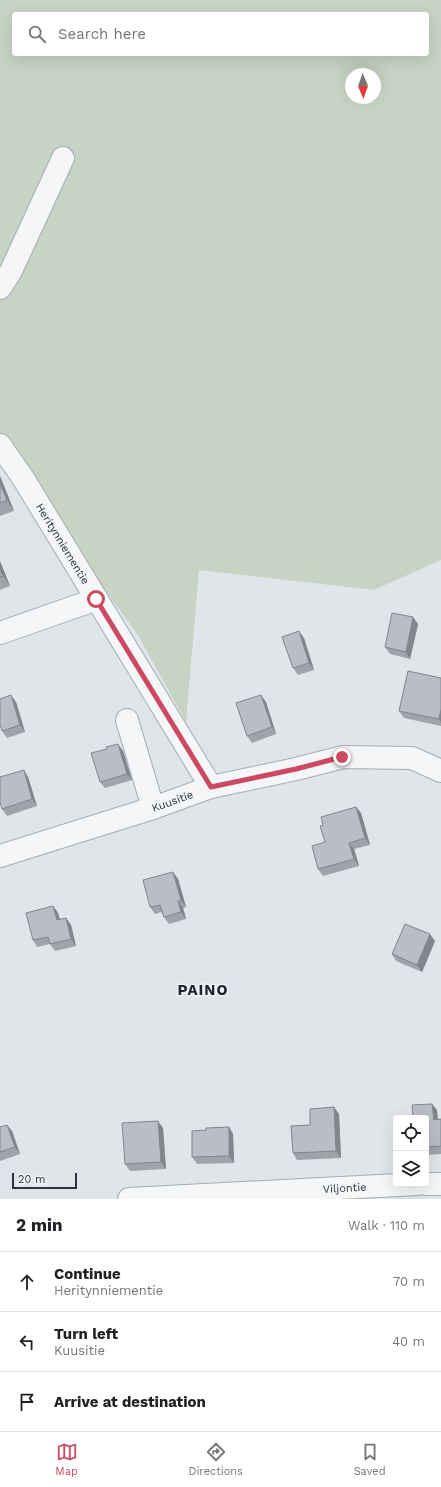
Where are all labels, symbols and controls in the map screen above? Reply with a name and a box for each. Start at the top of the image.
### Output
search box [12,12,429,56]
icon: search [26,23,48,45]
text: Search here [58,25,146,43]
north arrow [345,68,381,104]
street label: Heritynniementie [33,501,92,587]
route start [87,590,105,608]
route end [333,748,351,766]
street label: Kuusitie [150,788,195,815]
district label: PAINO [177,981,229,999]
map controls [393,1115,429,1187]
button: locate [393,1115,429,1151]
button: layers [393,1151,429,1187]
scale bar [12,1171,77,1190]
text: 20 m [18,1173,46,1186]
street label: Viljontie [323,1181,367,1196]
text: 2 min [16,1215,62,1235]
text: Walk · 110 m [348,1218,425,1233]
text: Continue [54,1265,121,1283]
icon: ahead [16,1271,38,1293]
text: 70 m [393,1274,425,1289]
text: Heritynniementie [54,1283,163,1298]
text: Turn left [54,1325,118,1343]
icon: left [16,1331,38,1353]
text: 40 m [392,1334,425,1349]
text: Kuusitie [54,1343,105,1358]
icon: arrive [16,1391,38,1413]
text: Arrive at destination [54,1393,206,1411]
tab: Map [55,1441,78,1478]
tab: Directions [189,1441,243,1478]
tab: Saved [354,1441,386,1478]

